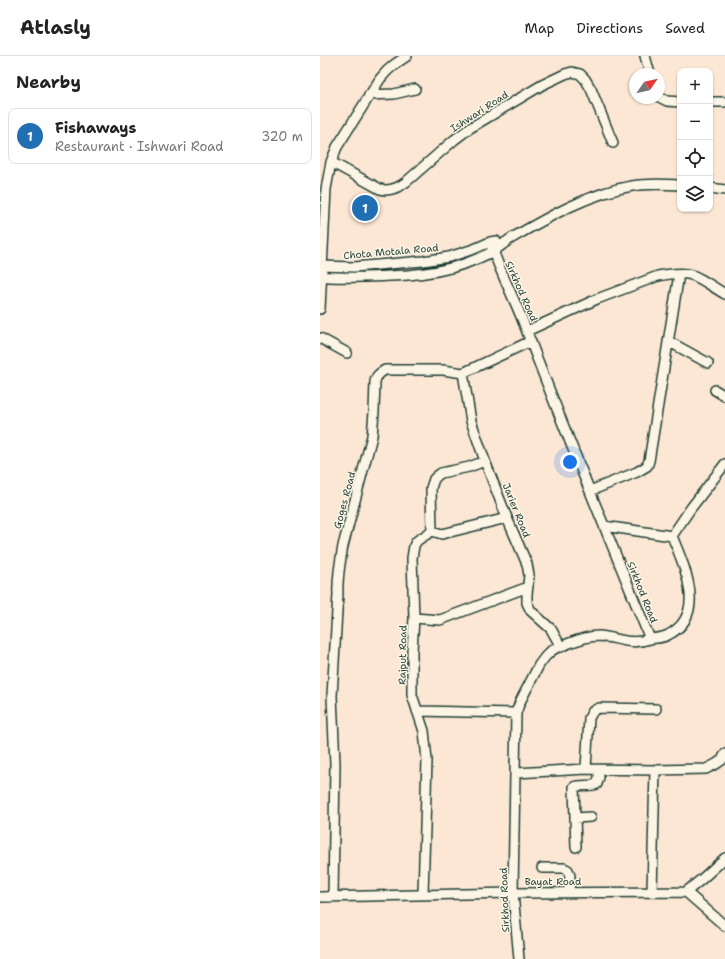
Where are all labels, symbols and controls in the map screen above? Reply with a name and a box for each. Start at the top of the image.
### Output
text: Atlasly [20,15,91,40]
text: Map [525,19,555,37]
text: Directions [577,19,643,37]
text: Saved [665,19,705,37]
north arrow [629,68,665,104]
map controls [677,68,713,212]
button: + [677,68,713,104]
text: Nearby [16,71,81,93]
street label: Ishwari Road [448,88,511,135]
button: − [677,104,713,140]
text: Fishaways [55,118,136,138]
text: 1 [27,128,33,145]
text: 320 m [261,128,303,145]
text: Restaurant · Ishwari Road [55,138,223,155]
button: locate [677,140,713,176]
button: layers [677,176,713,212]
pin: 1 [352,193,378,223]
street label: Chota Motala Road [343,241,440,262]
street label: Sirkhod Road [502,259,541,324]
your location [560,452,580,472]
street label: Goges Road [331,469,359,530]
street label: Jarier Road [500,481,534,540]
street label: Sirkhod Road [624,560,661,625]
street label: Rajput Road [395,624,410,685]
street label: Sirkhod Road [497,867,512,933]
street label: Bayat Road [525,875,582,888]

